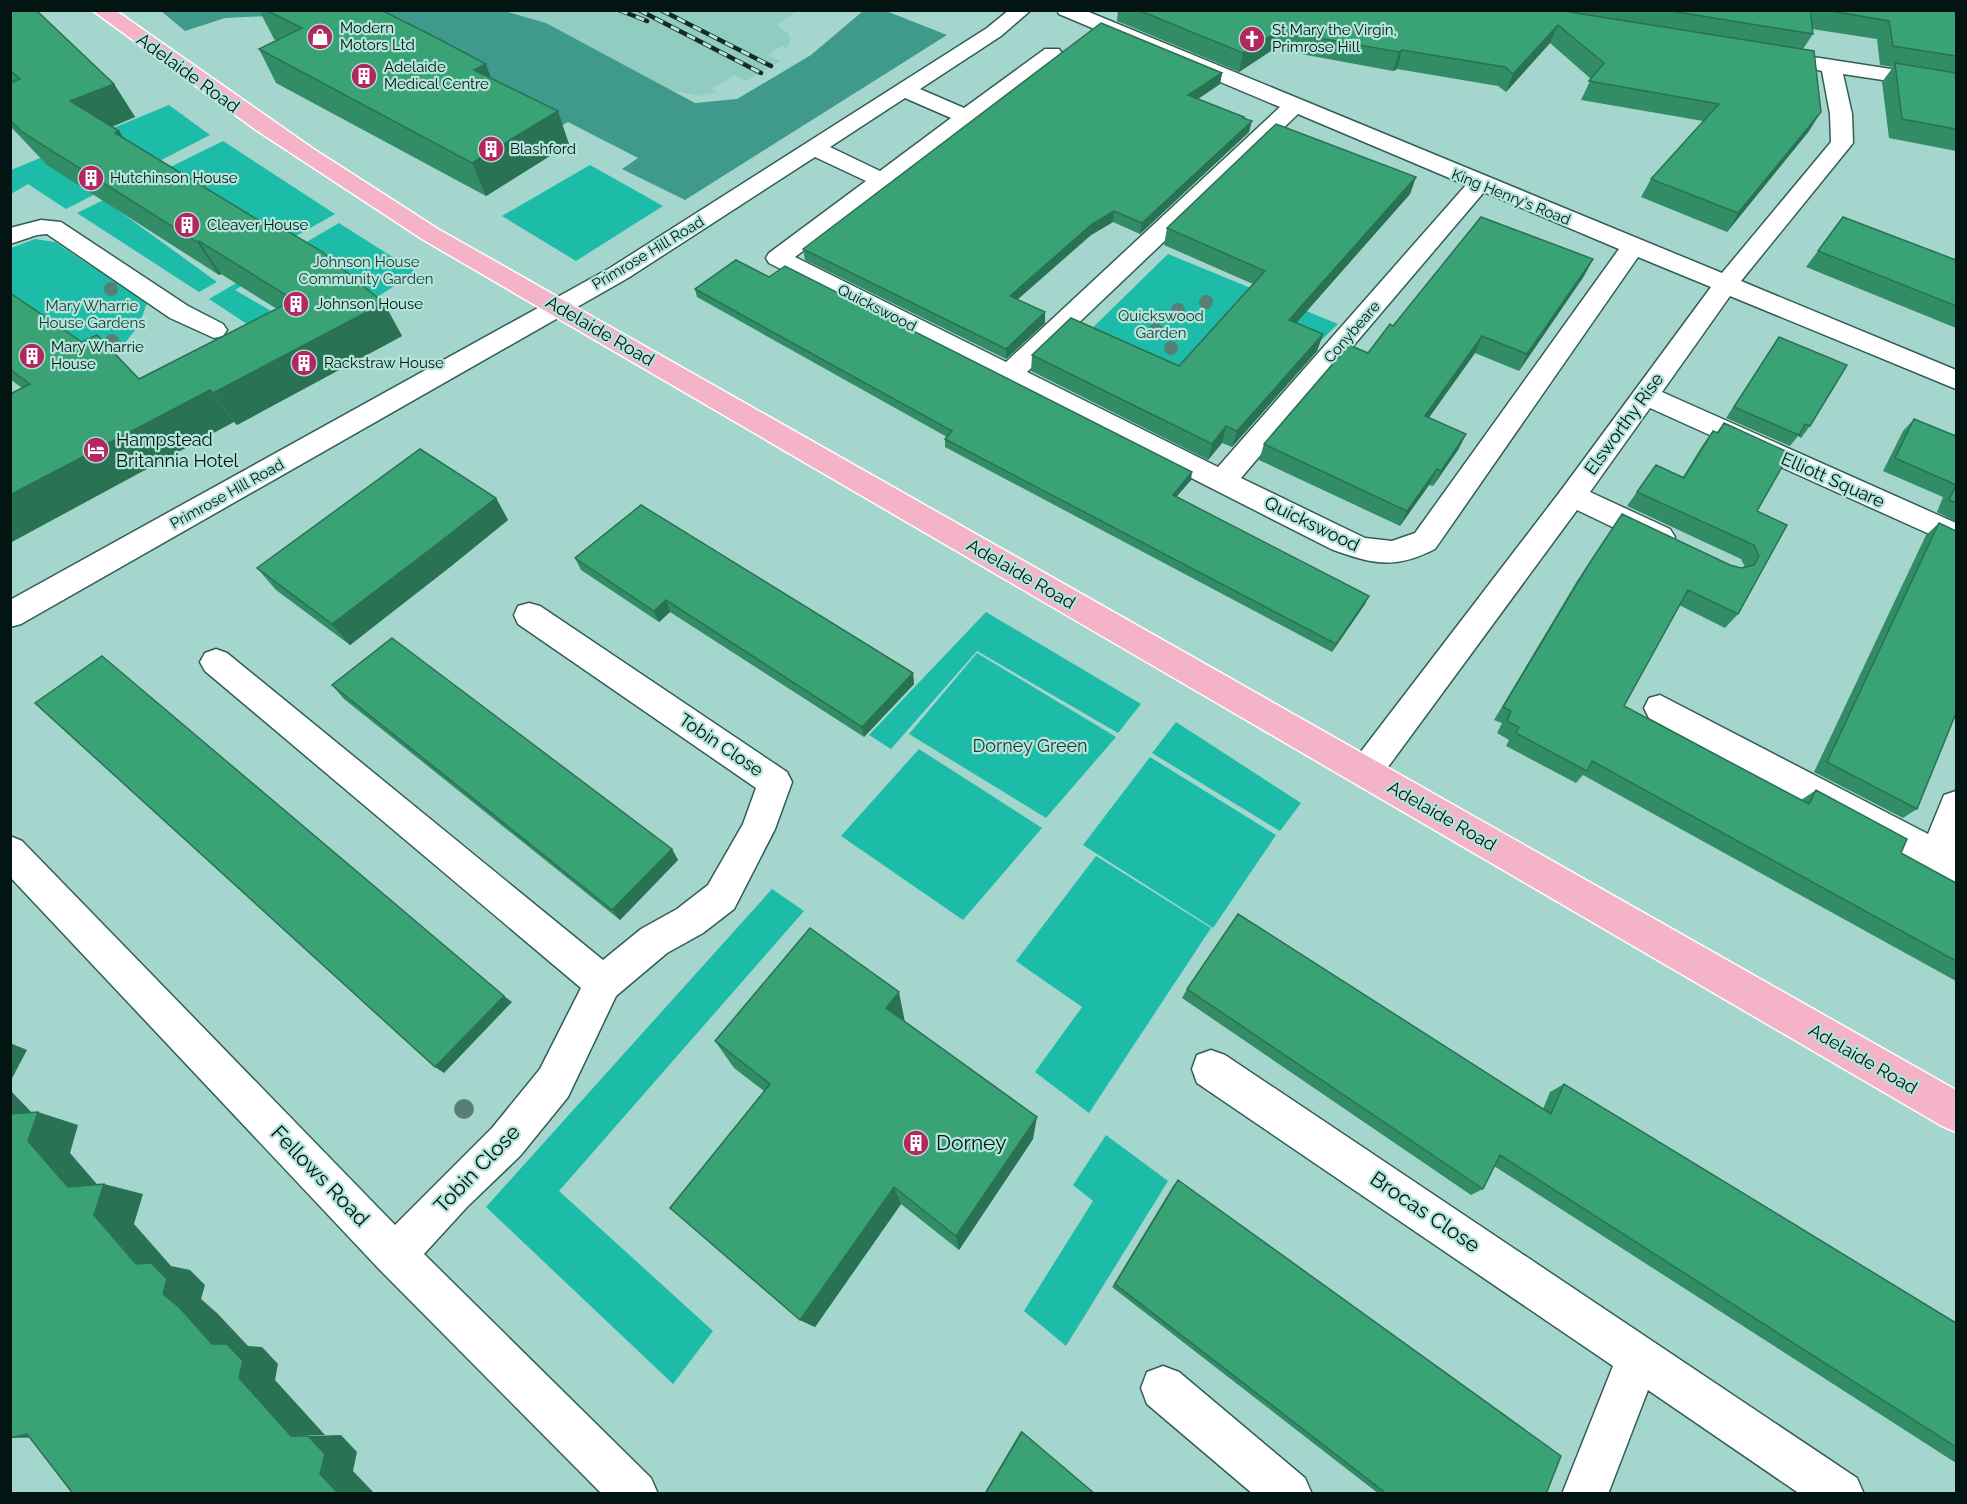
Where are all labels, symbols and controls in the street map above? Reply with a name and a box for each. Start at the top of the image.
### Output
place label: Modern Motors Ltd [340,19,415,54]
place label: St Mary the Virgin, Primrose Hill [1272,21,1397,56]
shop icon: Modern Motors Ltd [305,22,335,52]
church icon: St Mary the Virgin, Primrose Hill [1237,24,1267,54]
street label: Adelaide Road [133,28,244,117]
place label: Adelaide Medical Centre [384,58,489,93]
building icon: Adelaide Medical Centre [349,61,379,91]
building icon: Blashford [476,134,506,164]
place label: Blashford [510,140,576,158]
building icon: Hutchinson House [76,163,106,193]
street label: King Henry's Road [1449,165,1573,229]
place label: Hutchinson House [110,169,238,187]
building icon: Cleaver House [172,210,202,240]
street label: Primrose Hill Road [589,212,707,294]
place label: Cleaver House [207,216,308,234]
park label: Johnson House Community Garden [298,253,434,288]
street label: Quickswood [835,281,919,335]
building icon: Johnson House [281,289,311,319]
street label: Adelaide Road [542,291,658,370]
place label: Johnson House [316,295,423,313]
park label: Mary Wharrie House Gardens [39,297,145,332]
street label: Conybeare [1320,297,1384,367]
park label: Quickswood Garden [1118,307,1204,342]
place label: Mary Wharrie House [51,338,144,373]
building icon: Mary Wharrie House [17,341,47,371]
building icon: Rackstraw House [289,348,319,378]
place label: Rackstraw House [324,354,444,372]
street label: Elsworthy Rise [1580,368,1668,479]
place label: Hampstead Britannia Hotel [116,429,239,471]
hotel icon: Hampstead Britannia Hotel [81,435,111,465]
street label: Elliott Square [1778,447,1889,512]
street label: Primrose Hill Road [167,455,287,533]
street label: Quickswood [1261,492,1363,556]
street label: Adelaide Road [963,534,1079,613]
street label: Tobin Close [675,709,768,781]
park label: Dorney Green [972,735,1088,756]
street label: Adelaide Road [1384,776,1500,855]
street label: Adelaide Road [1805,1019,1921,1098]
street label: Tobin Close [428,1119,525,1218]
street label: Fellows Road [266,1120,375,1231]
building icon: Dorney [901,1128,931,1158]
place label: Dorney [936,1130,1007,1155]
street label: Brocas Close [1366,1166,1485,1257]

